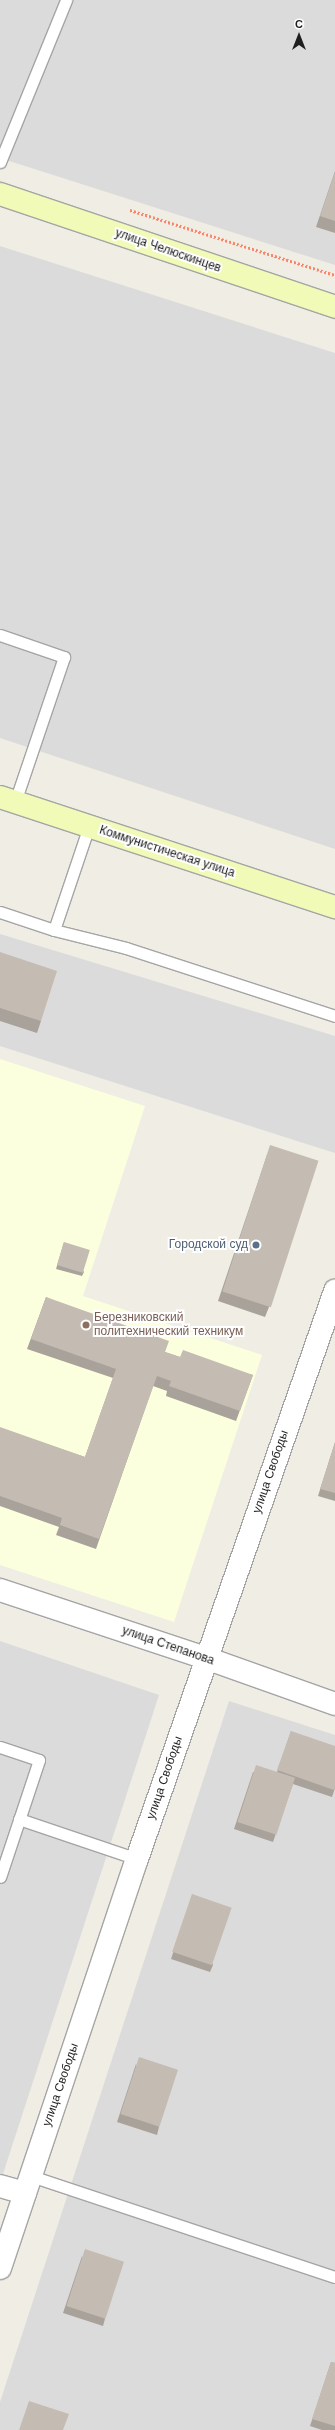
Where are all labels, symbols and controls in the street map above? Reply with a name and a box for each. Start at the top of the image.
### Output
north arrow [279,16,319,56]
text: С [295,18,303,30]
street label: улица Челюскинцев [113,226,223,276]
street label: Коммунистическая улица [97,823,237,881]
place label: Городской суд [169,1238,248,1252]
marker: Городской суд [251,1240,261,1250]
place label: Березниковский политехнический техникум [94,1311,243,1339]
marker: Березниковский политехнический техникум [81,1320,91,1330]
street label: улица Свободы [250,1429,292,1515]
street label: улица Степанова [120,1623,216,1669]
street label: улица Свободы [144,1735,186,1821]
street label: улица Свободы [40,2042,82,2128]

